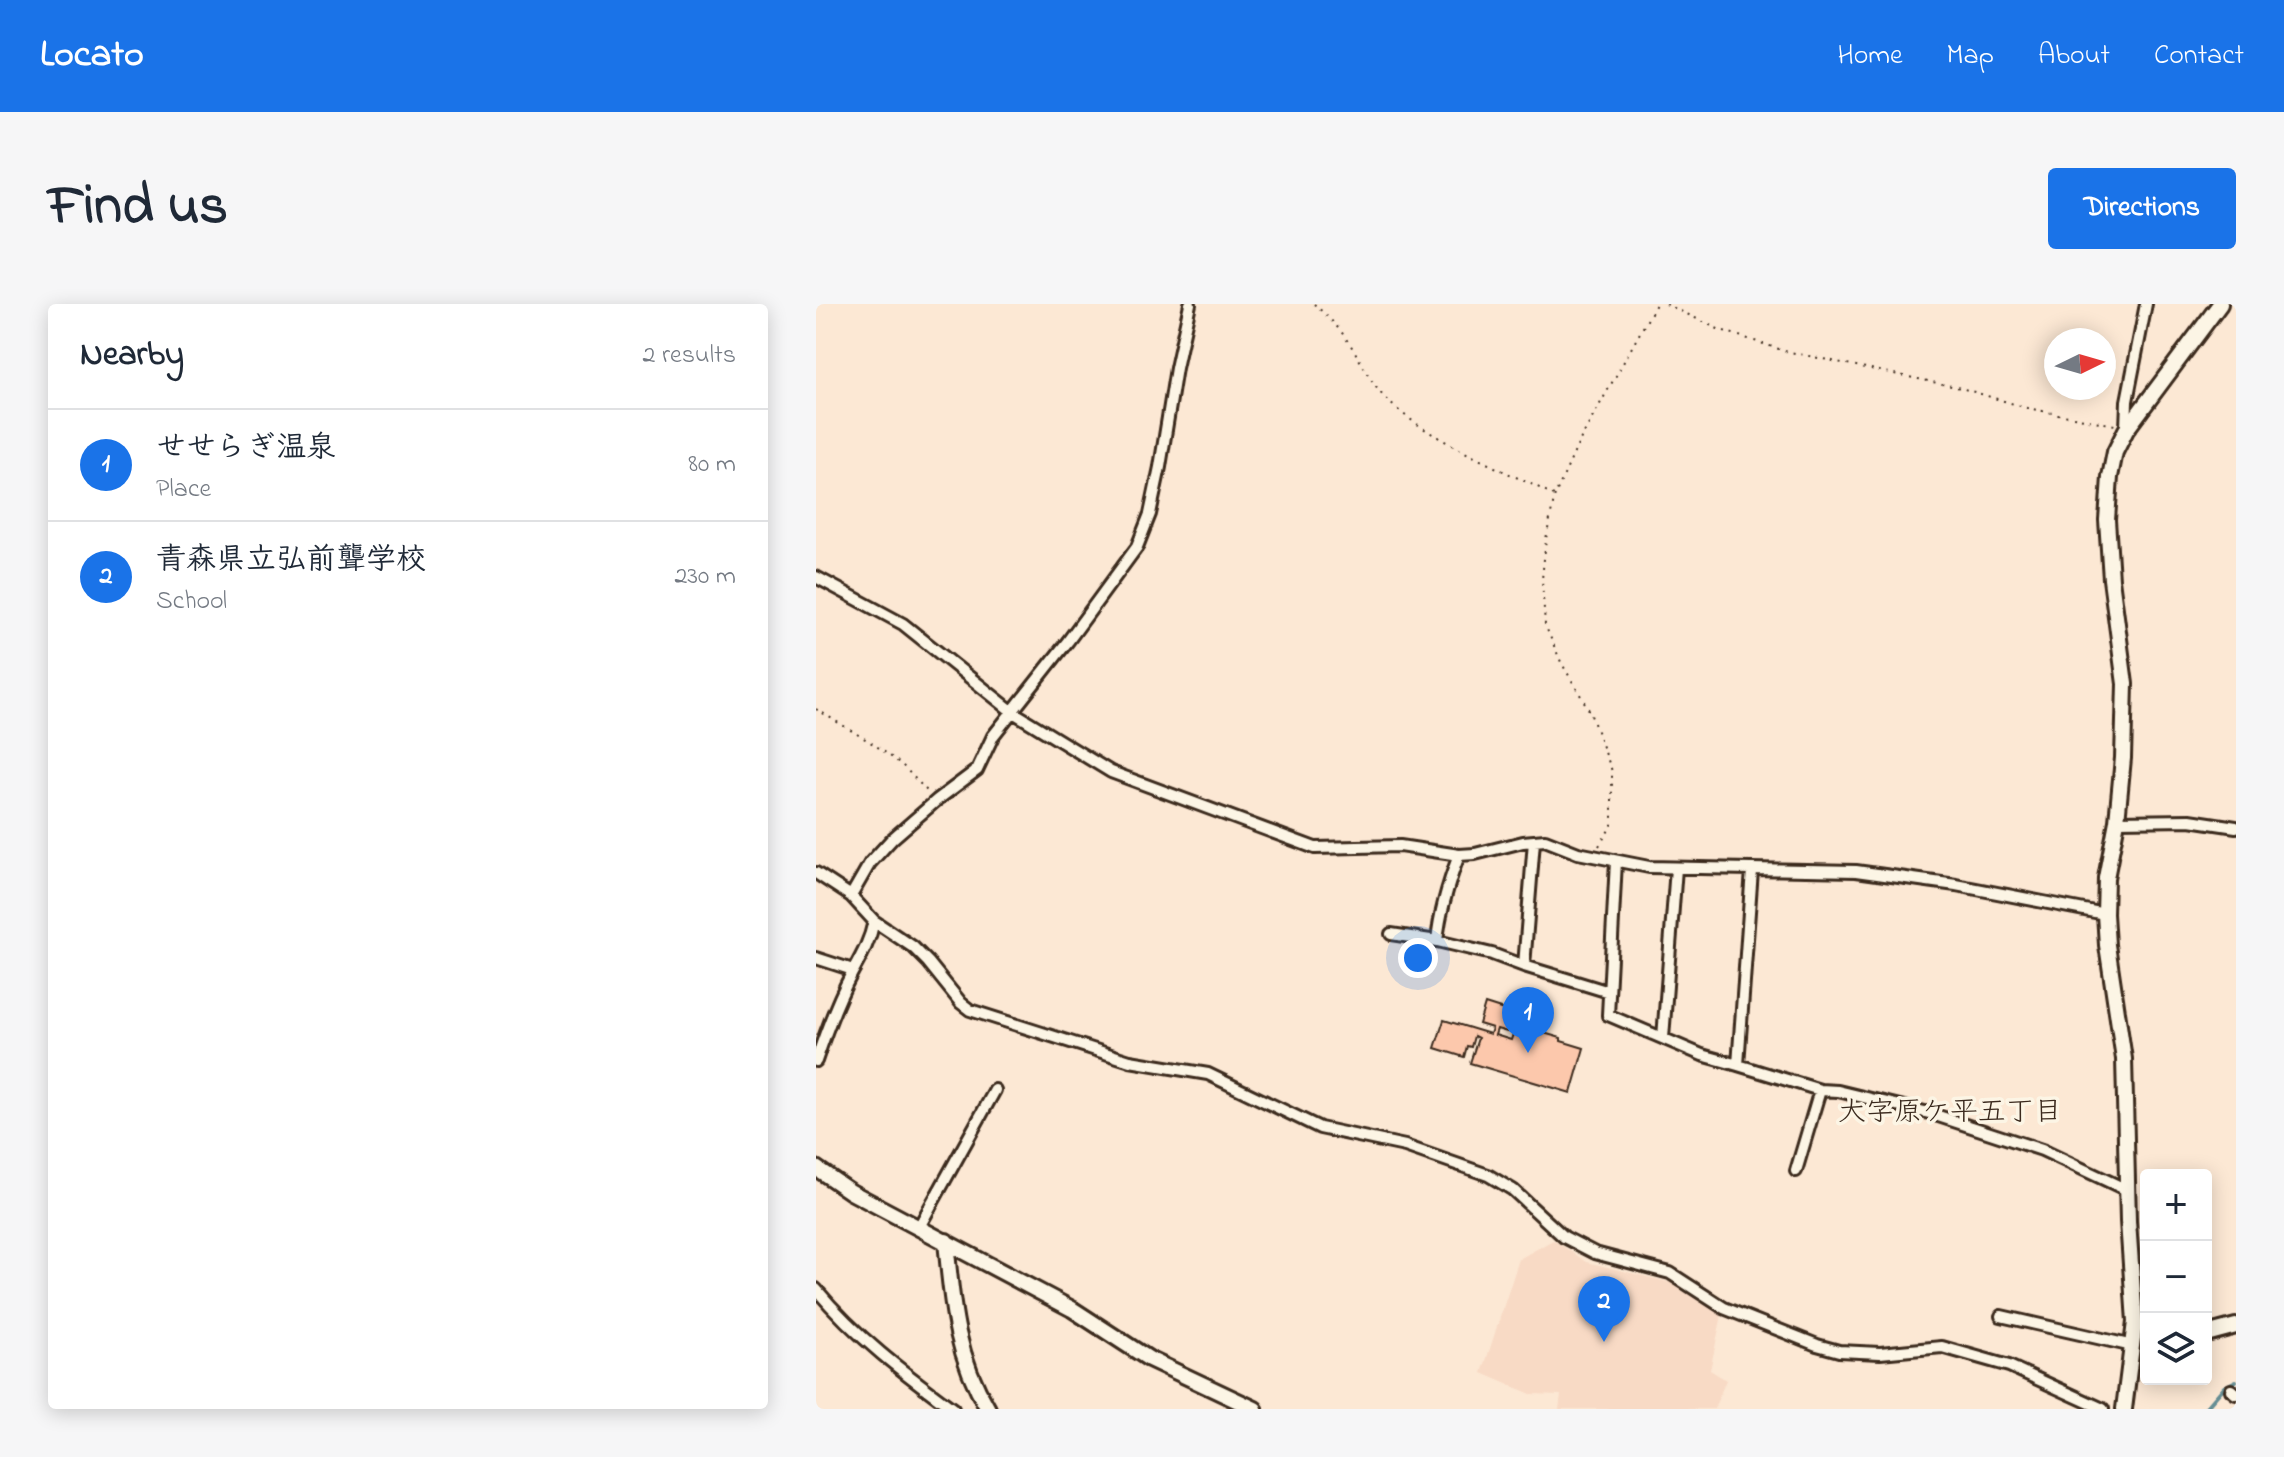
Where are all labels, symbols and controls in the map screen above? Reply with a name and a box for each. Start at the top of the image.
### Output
text: Locato [40,28,144,84]
text: Home [1837,36,1903,77]
text: Map [1947,36,1994,77]
text: About [2038,36,2110,77]
text: Contact [2154,36,2244,77]
text: Find us [48,168,228,249]
button: Directions [2048,168,2236,249]
north arrow [2044,328,2116,400]
text: Nearby [80,331,184,381]
text: 2 results [643,337,736,375]
text: せせらぎ温泉 [156,427,336,471]
text: 1 [102,446,110,484]
text: 80 m [688,446,736,484]
text: Place [156,471,211,509]
text: 青森県立弘前聾学校 [156,539,426,583]
text: 2 [100,558,112,596]
text: 230 m [674,558,736,596]
text: School [156,583,227,621]
your location [1398,938,1438,978]
pin: 1 [1502,987,1554,1053]
district label: 大字原ケ平五丁目 [1838,1093,2062,1134]
map controls [2140,1169,2212,1385]
button: + [2140,1169,2212,1241]
button: − [2140,1241,2212,1313]
pin: 2 [1578,1276,1630,1342]
button: layers [2140,1313,2212,1385]

